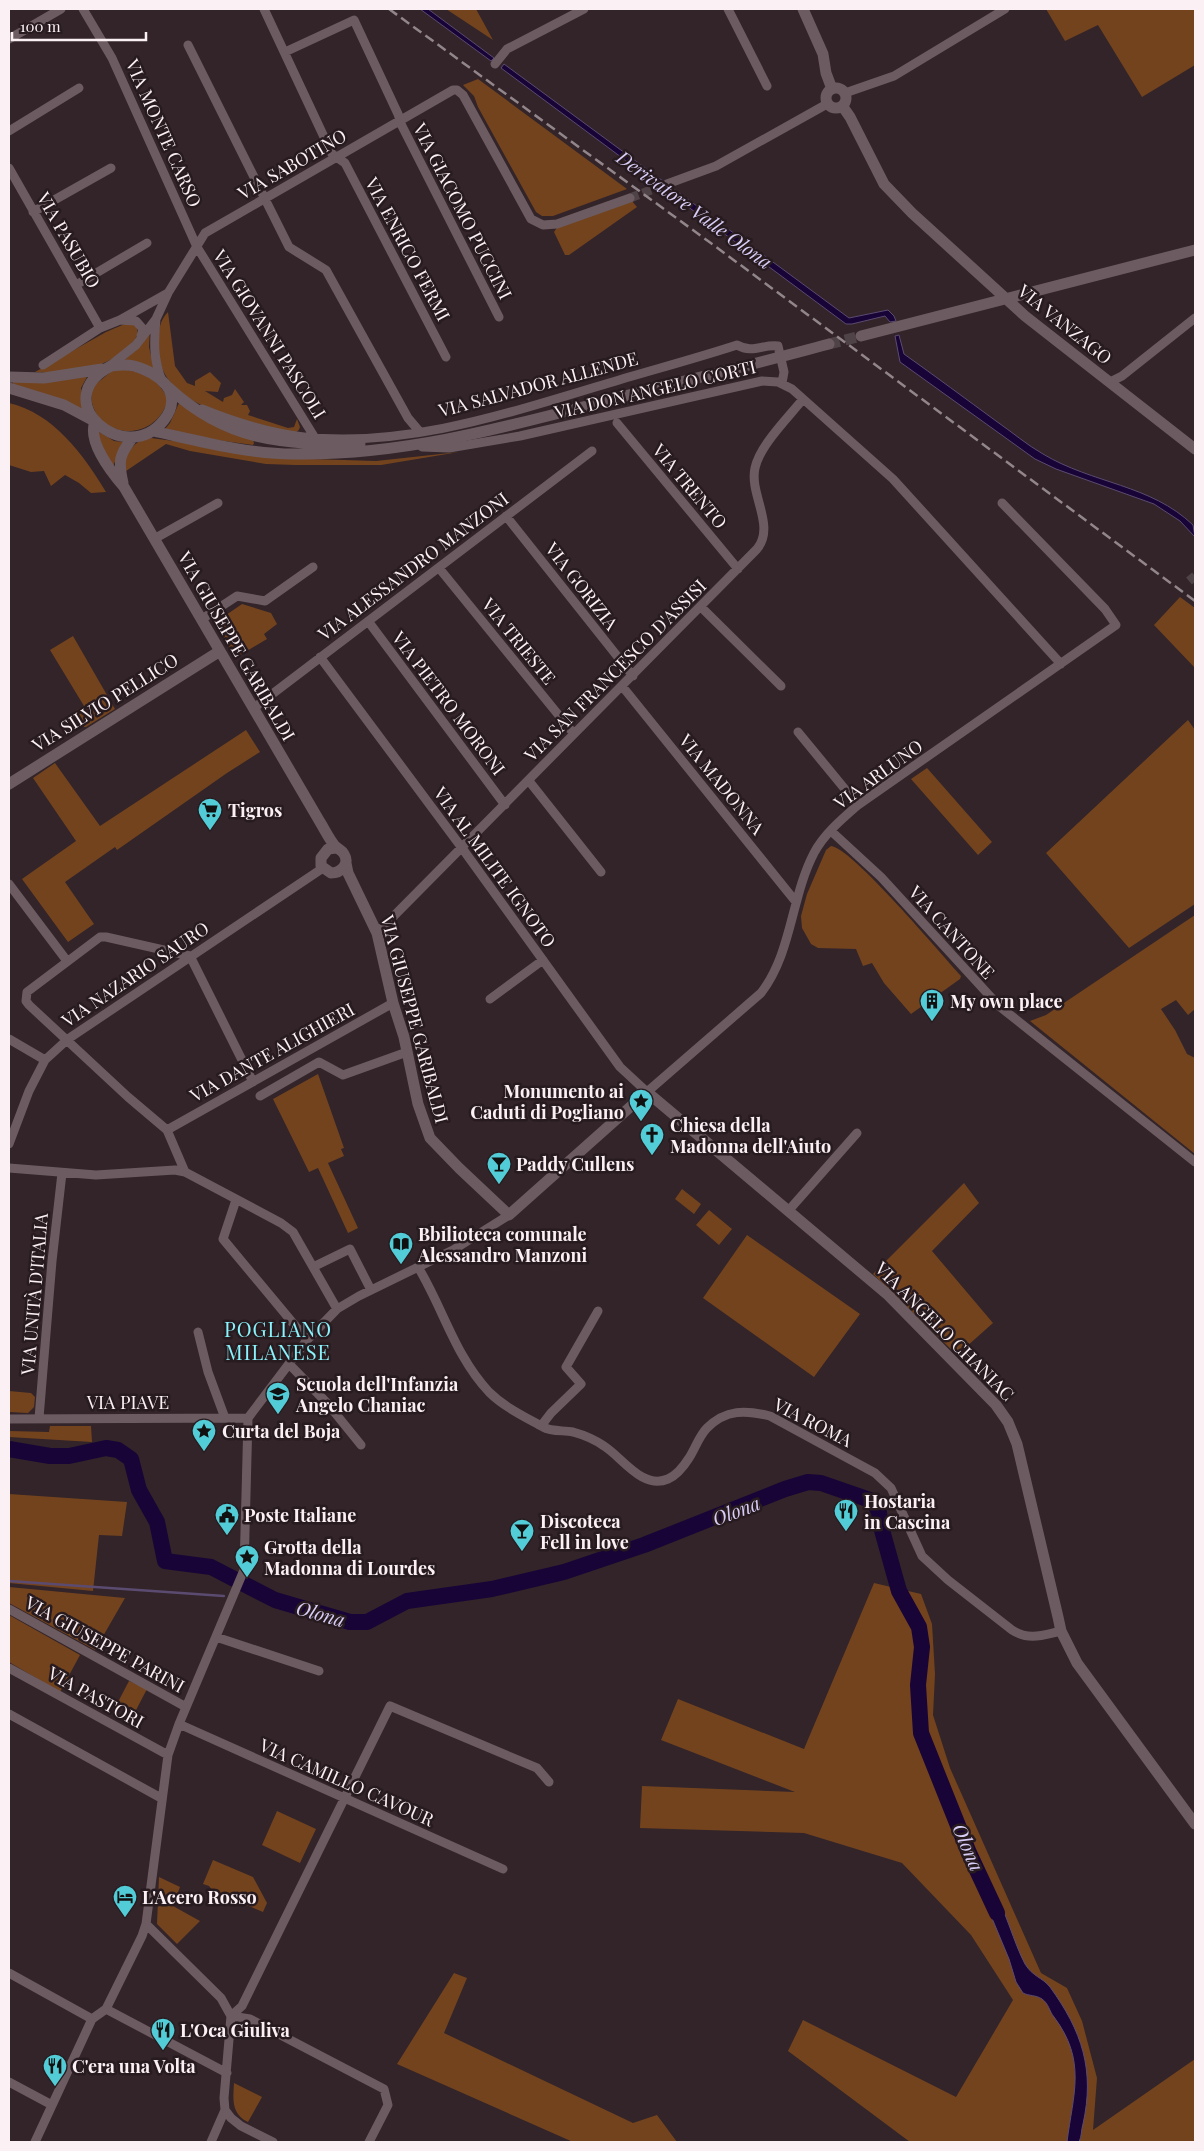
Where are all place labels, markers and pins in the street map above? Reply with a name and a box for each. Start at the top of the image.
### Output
supermarket icon: Tigros [197,797,223,831]
place label: Tigros [228,798,282,822]
building icon: My own place [919,988,945,1022]
place label: My own place [950,989,1063,1013]
place label: Monumento ai Caduti di Pogliano [470,1079,624,1124]
place icon: Monumento ai Caduti di Pogliano [628,1088,654,1122]
place label: Chiesa della Madonna dell'Aiuto [670,1113,831,1158]
church icon: Chiesa della Madonna dell'Aiuto [639,1122,665,1156]
bar icon: Paddy Cullens [486,1151,512,1185]
place label: Paddy Cullens [516,1152,634,1176]
place label: Bbilioteca comunale Alessandro Manzoni [417,1222,587,1267]
library icon: Bbilioteca comunale Alessandro Manzoni [388,1231,414,1265]
place label: Scuola dell'Infanzia Angelo Chaniac [295,1372,459,1417]
school or university icon: Scuola dell'Infanzia Angelo Chaniac [265,1381,291,1415]
place icon: Curta del Boja [191,1418,217,1452]
place label: Curta del Boja [222,1419,341,1443]
place label: Hostaria in Cascina [864,1489,951,1534]
restaurant icon: Hostaria in Cascina [833,1498,859,1532]
public building icon: Poste Italiane [214,1502,240,1536]
place label: Poste Italiane [244,1503,356,1527]
place label: Discoteca Fell in love [540,1509,629,1554]
bar icon: Discoteca Fell in love [509,1518,535,1552]
place label: Grotta della Madonna di Lourdes [264,1535,435,1580]
place icon: Grotta della Madonna di Lourdes [234,1544,260,1578]
hotel icon: L'Acero Rosso [112,1884,138,1918]
place label: L'Acero Rosso [142,1885,257,1909]
restaurant icon: L'Oca Giuliva [150,2017,176,2051]
place label: L'Oca Giuliva [180,2018,290,2042]
restaurant icon: C'era una Volta [42,2053,68,2087]
place label: C'era una Volta [72,2054,196,2078]

